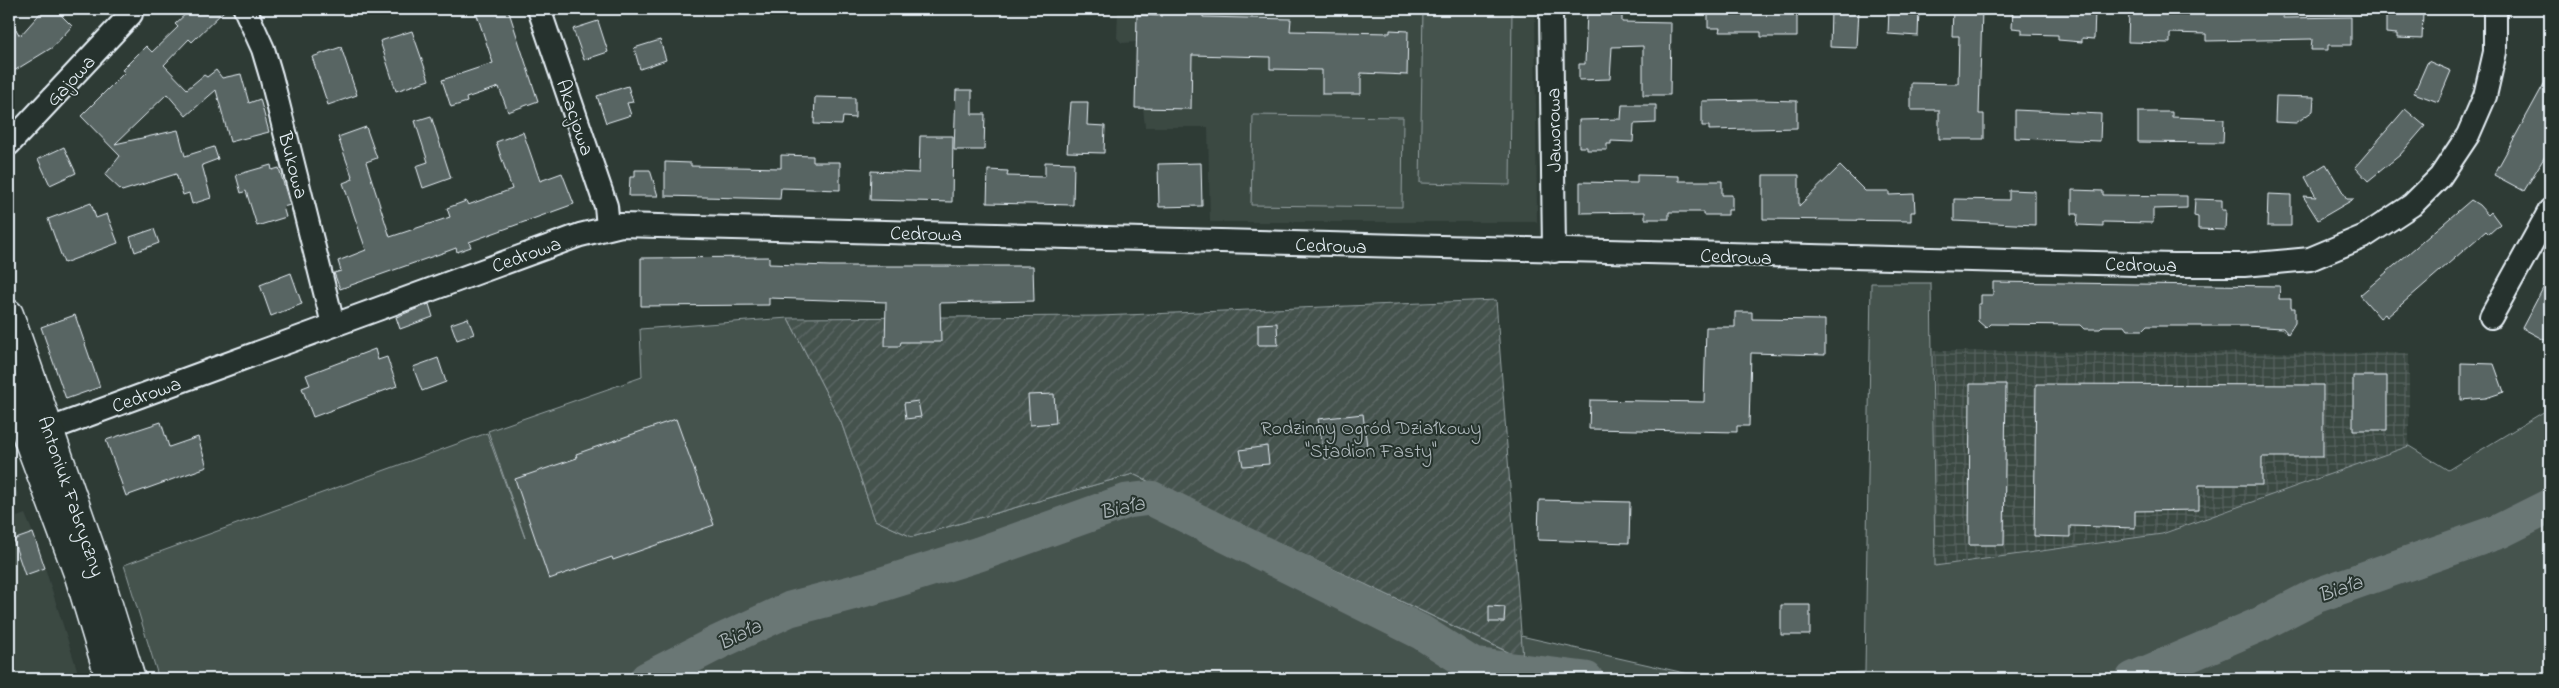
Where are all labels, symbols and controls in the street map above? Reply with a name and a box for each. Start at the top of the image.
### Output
street label: Gajowa [40,49,103,114]
street label: Akacjowa [547,76,600,160]
street label: Jaworowa [1540,88,1571,172]
street label: Bukowa [269,128,314,202]
street label: Cedrowa [890,220,962,251]
street label: Cedrowa [488,230,566,282]
street label: Cedrowa [1295,232,1367,263]
street label: Cedrowa [1700,243,1772,274]
street label: Cedrowa [2105,251,2177,282]
street label: Cedrowa [108,370,186,422]
street label: Antoniuk Fabryczny [29,412,111,581]
park label: Rodzinny Ogród Działkowy "Stadion Fasty" [1261,415,1481,467]
water label: Biała [1097,489,1149,529]
water label: Biała [2314,568,2368,612]
water label: Biała [713,612,767,659]

